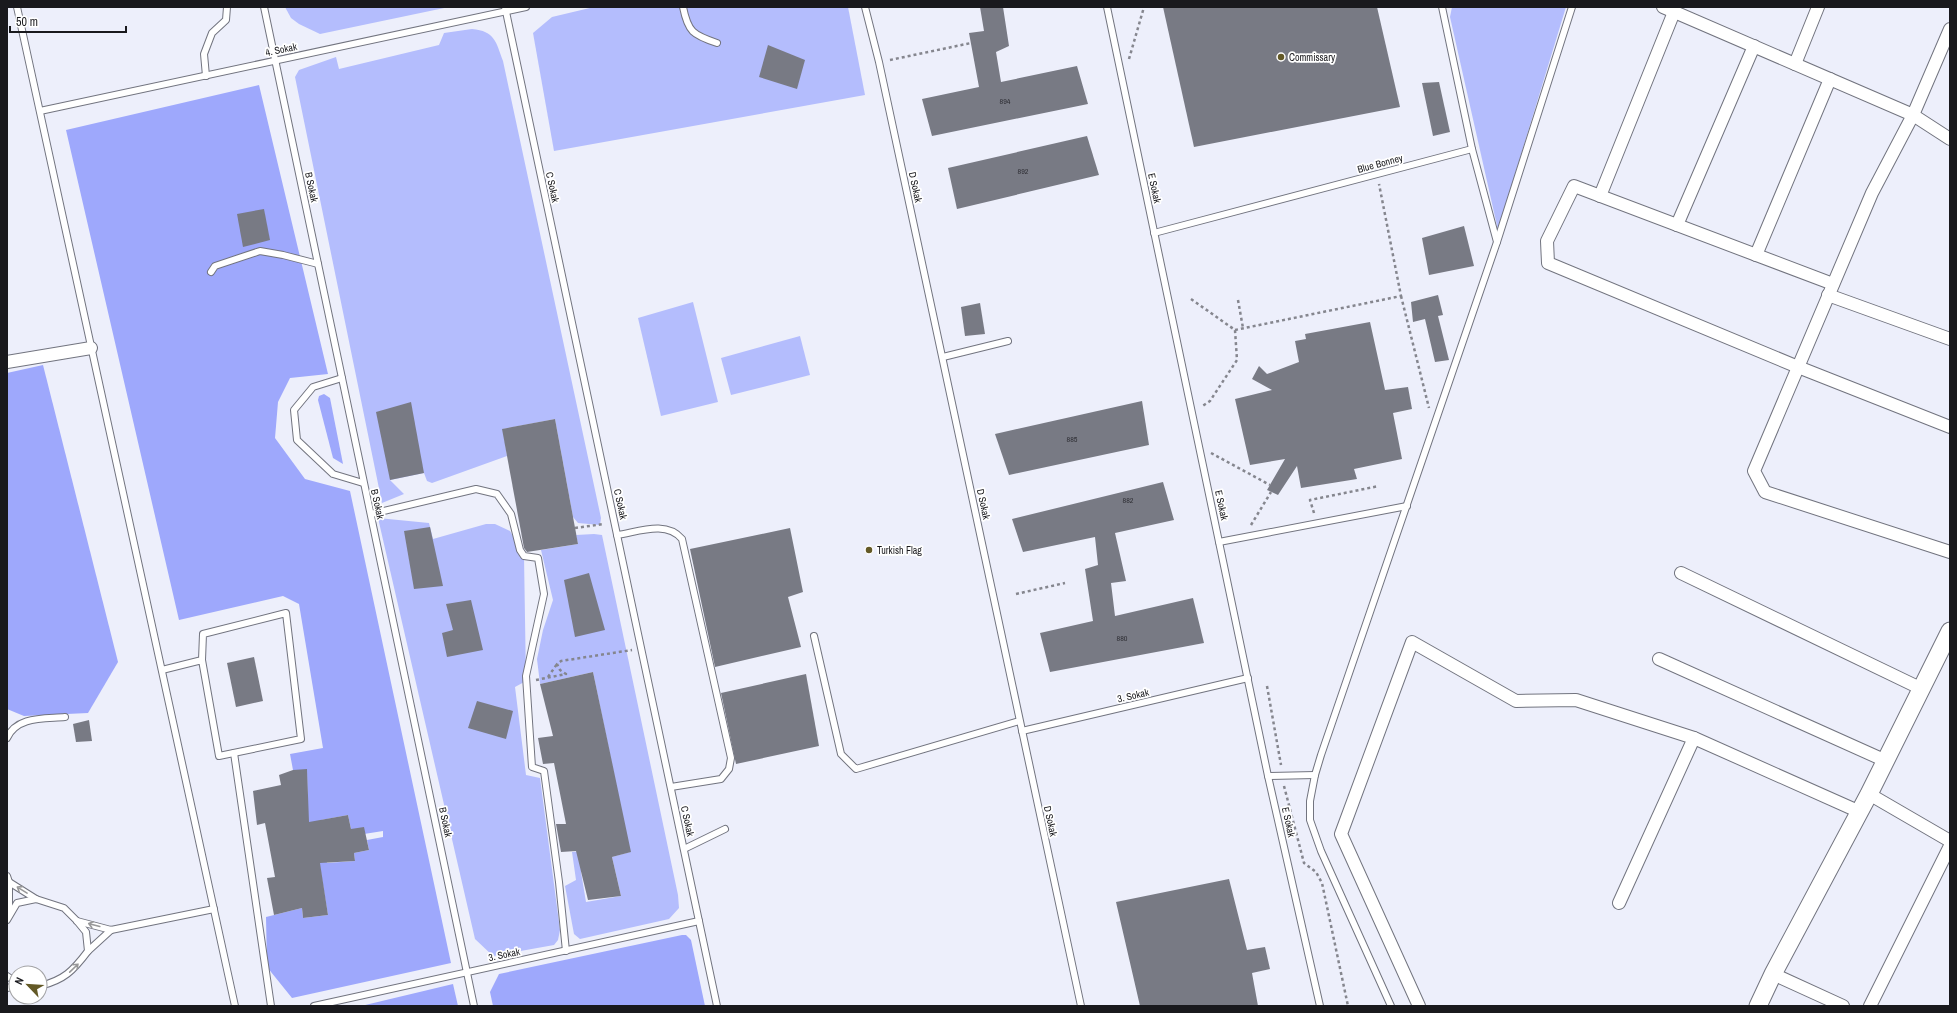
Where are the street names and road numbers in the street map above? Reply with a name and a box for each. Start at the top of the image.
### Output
street label: 4. Sokak [264,40,299,59]
street label: Blue Bonney [1356,151,1405,176]
street label: B Sokak [302,171,321,204]
street label: C Sokak [543,171,562,204]
street label: D Sokak [906,171,925,204]
street label: E Sokak [1145,172,1164,205]
street label: B Sokak [368,488,387,521]
street label: C Sokak [611,488,630,521]
street label: D Sokak [974,488,993,521]
street label: E Sokak [1212,489,1231,522]
street label: 3. Sokak [1116,685,1151,705]
street label: C Sokak [678,805,697,838]
street label: D Sokak [1041,805,1060,838]
street label: B Sokak [436,806,455,839]
street label: E Sokak [1279,806,1298,839]
street label: 3. Sokak [487,945,522,964]

